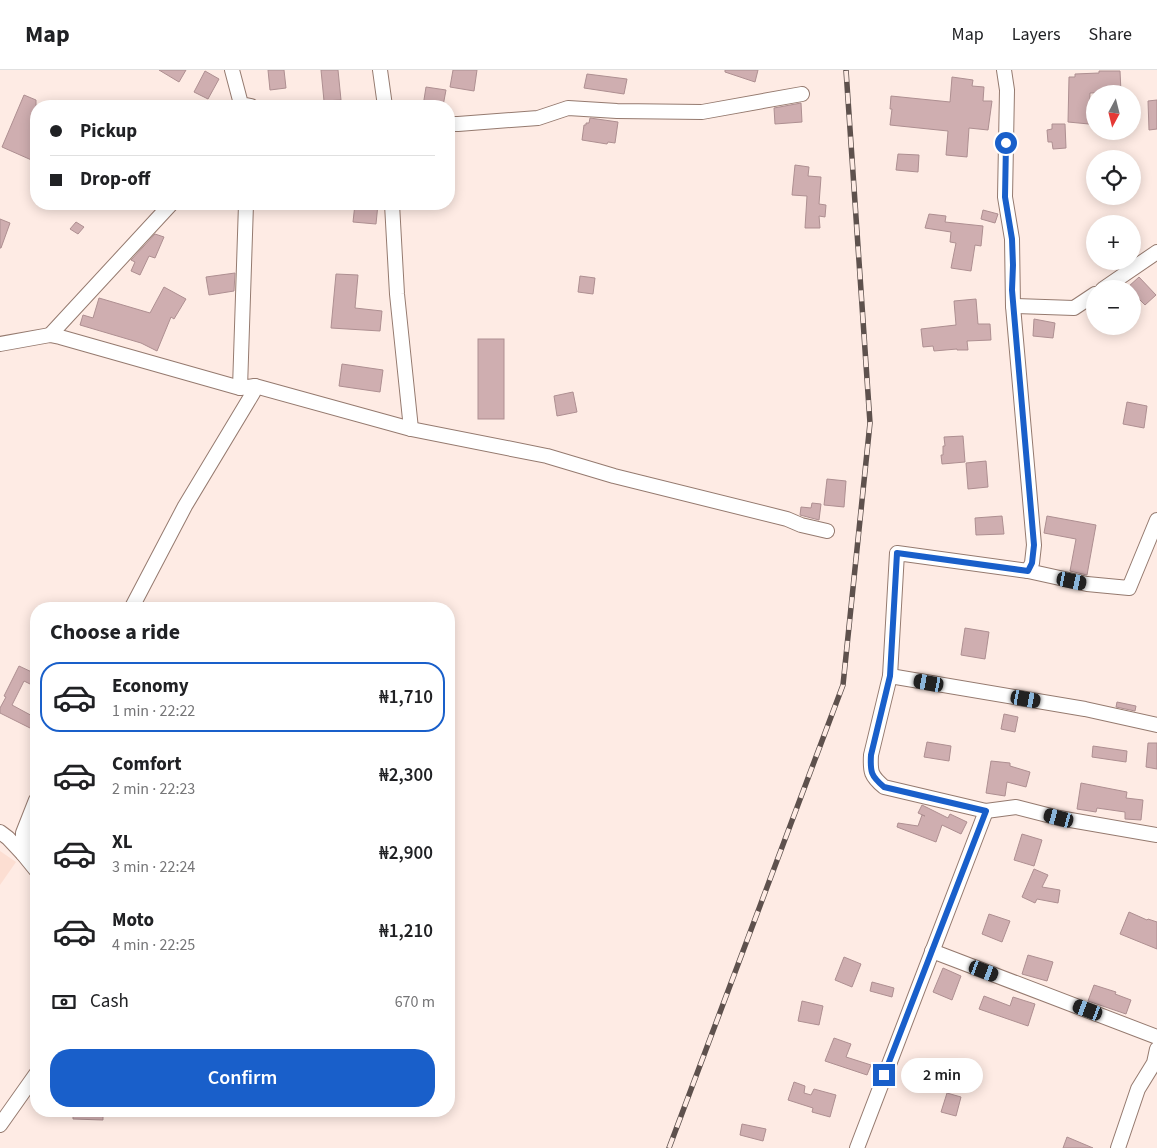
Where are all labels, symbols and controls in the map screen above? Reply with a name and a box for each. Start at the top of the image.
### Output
text: Map [25,17,70,52]
text: Map [952,22,984,47]
text: Layers [1012,22,1061,47]
text: Share [1089,22,1132,47]
north arrow [1086,85,1141,140]
map controls [1086,85,1141,335]
text: Pickup [80,118,137,145]
route start [995,132,1017,154]
button: locate [1086,150,1141,205]
text: Drop-off [80,166,150,193]
button: + [1086,215,1141,270]
button: − [1086,280,1141,335]
car [1055,571,1088,591]
text: Choose a ride [50,616,180,648]
text: Economy [112,673,189,700]
car [912,673,945,693]
icon: car [52,675,97,720]
text: ₦1,710 [379,684,433,711]
car [1009,689,1042,709]
text: 1 min · 22:22 [112,700,195,722]
text: Comfort [112,751,182,778]
icon: car [52,753,97,798]
text: ₦2,300 [379,762,433,789]
text: 2 min · 22:23 [112,778,195,800]
car [1042,807,1075,829]
text: XL [112,829,133,856]
icon: car [52,831,97,876]
text: ₦2,900 [379,840,433,867]
text: 3 min · 22:24 [112,856,195,878]
text: Moto [112,907,154,934]
icon: car [52,909,97,954]
text: ₦1,210 [379,918,433,945]
text: 4 min · 22:25 [112,934,195,956]
car [967,959,1000,983]
icon: cash [50,988,78,1016]
text: Cash [90,988,129,1015]
text: 670 m [395,991,435,1013]
car [1071,998,1104,1022]
button: Confirm [50,1049,435,1107]
callout: 2 min [902,1058,984,1092]
route end [873,1064,895,1086]
text: 2 min [923,1064,961,1086]

